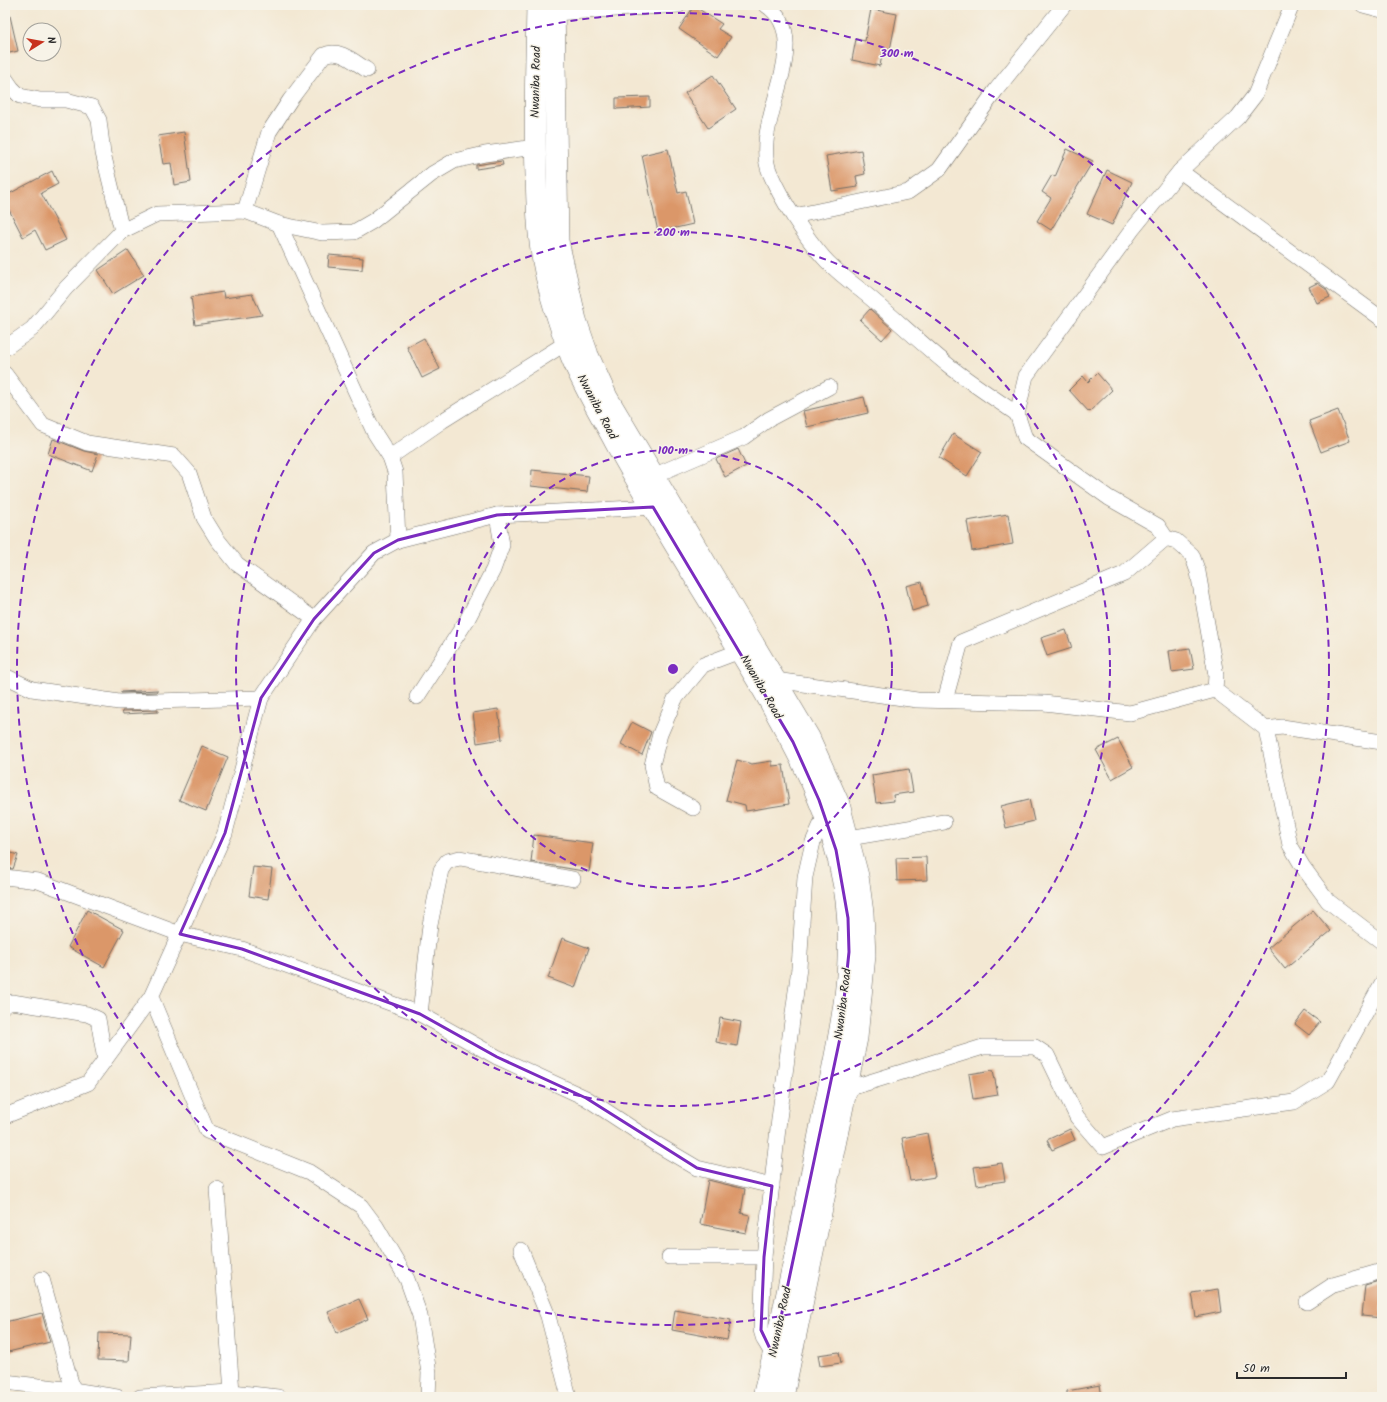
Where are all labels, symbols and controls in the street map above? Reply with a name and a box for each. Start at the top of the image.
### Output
north arrow [22,22,62,62]
text: N [41,35,60,45]
text: 300 m [879,44,914,63]
street label: Nwaniba Road [526,45,546,118]
text: 200 m [656,223,690,242]
street label: Nwaniba Road [572,371,623,444]
text: 100 m [658,441,688,460]
street label: Nwaniba Road [735,651,788,724]
centre of rings [666,662,680,676]
street label: Nwaniba Road [829,966,857,1041]
street label: Nwaniba Road [763,1284,797,1359]
scale bar [1237,1354,1346,1380]
text: 50 m [1243,1359,1270,1378]

